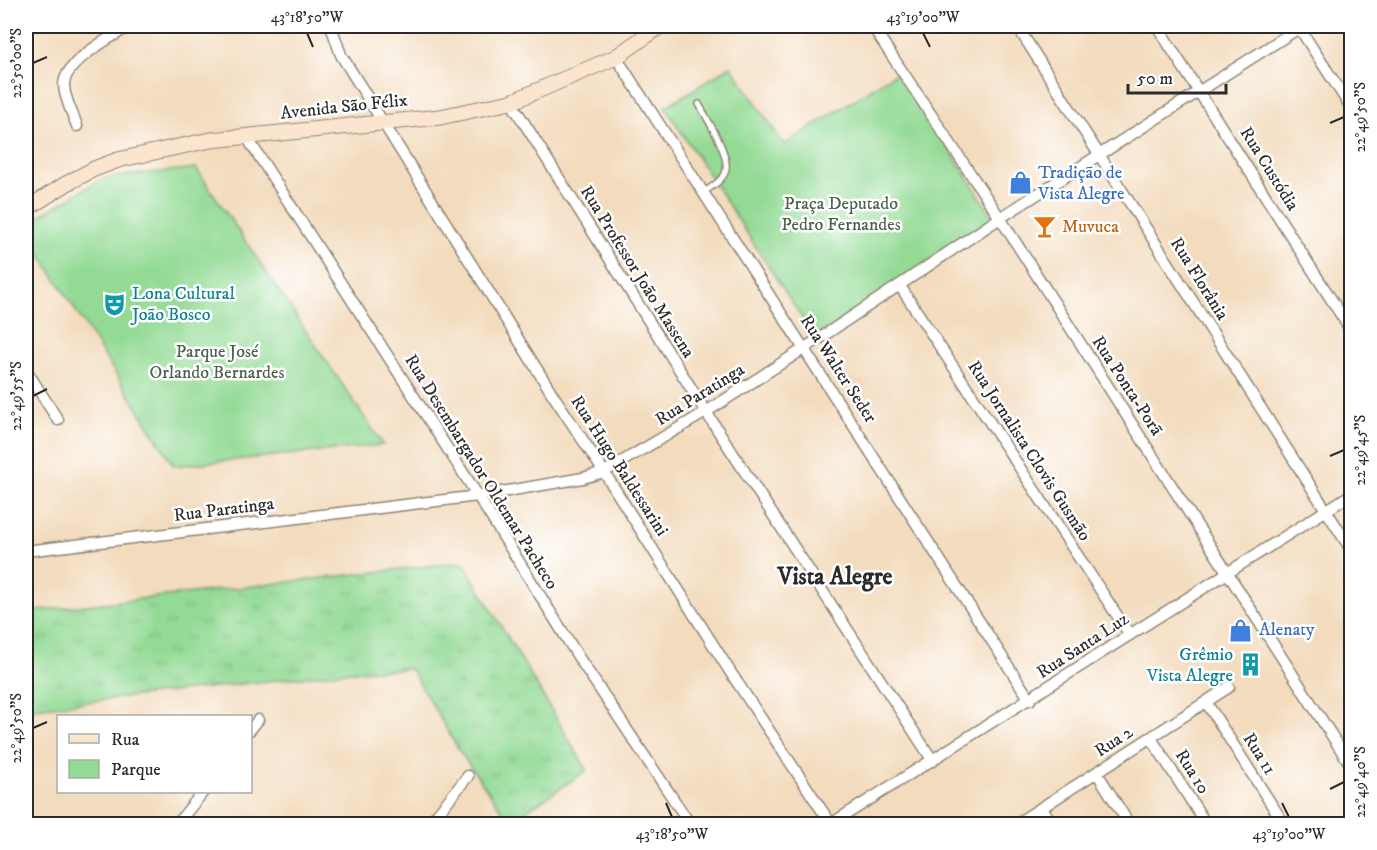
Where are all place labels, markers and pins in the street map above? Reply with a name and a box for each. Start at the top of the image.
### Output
place label: Tradição de Vista Alegre [1037,162,1124,205]
shop icon: Tradição de Vista Alegre [1007,170,1033,196]
bar icon: Muvuca [1031,214,1057,240]
place label: Muvuca [1062,216,1119,238]
place label: Lona Cultural João Bosco [130,283,235,326]
theatre icon: Lona Cultural João Bosco [101,291,127,317]
shop icon: Alenaty [1228,617,1254,643]
place label: Alenaty [1259,619,1315,641]
place label: Grêmio Vista Alegre [1146,644,1233,687]
building icon: Grêmio Vista Alegre [1238,652,1264,678]

